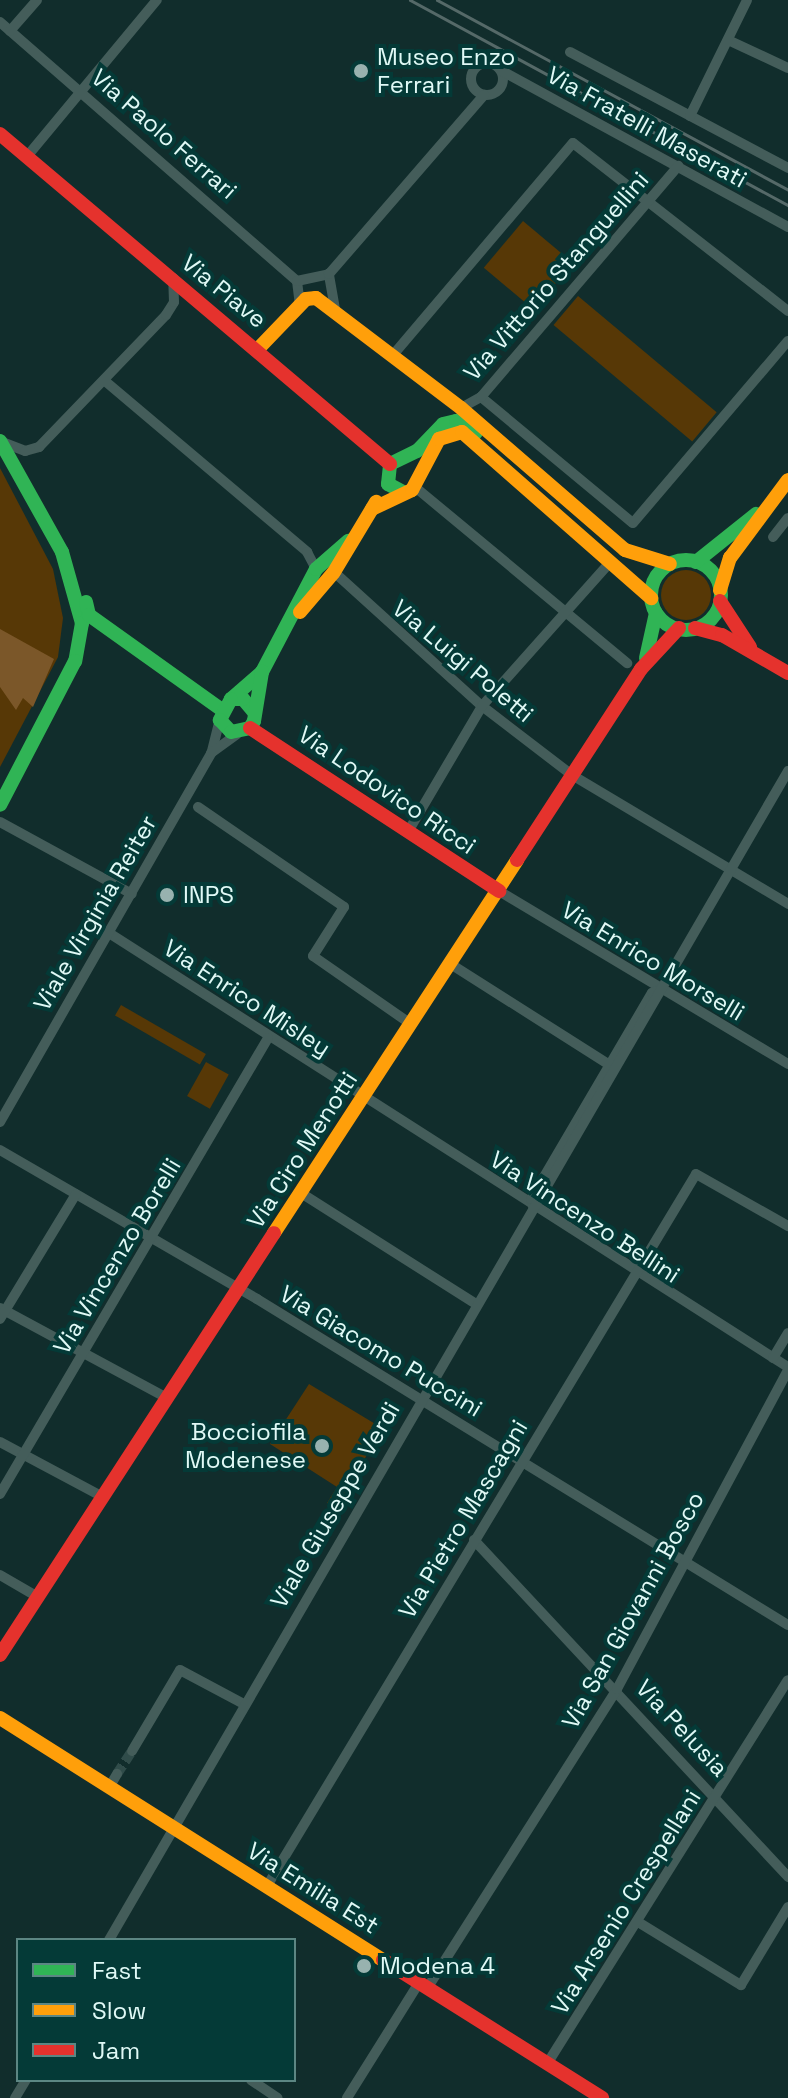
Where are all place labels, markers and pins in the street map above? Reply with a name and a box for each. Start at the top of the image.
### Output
place label: Museo Enzo Ferrari [377,43,515,99]
marker: Museo Enzo Ferrari [352,62,370,80]
place label: INPS [183,881,234,909]
marker: INPS [158,886,176,904]
place label: Bocciofila Modenese [185,1418,306,1474]
marker: Bocciofila Modenese [313,1437,331,1455]
place label: Modena 4 [380,1952,495,1980]
marker: Modena 4 [355,1957,373,1975]

